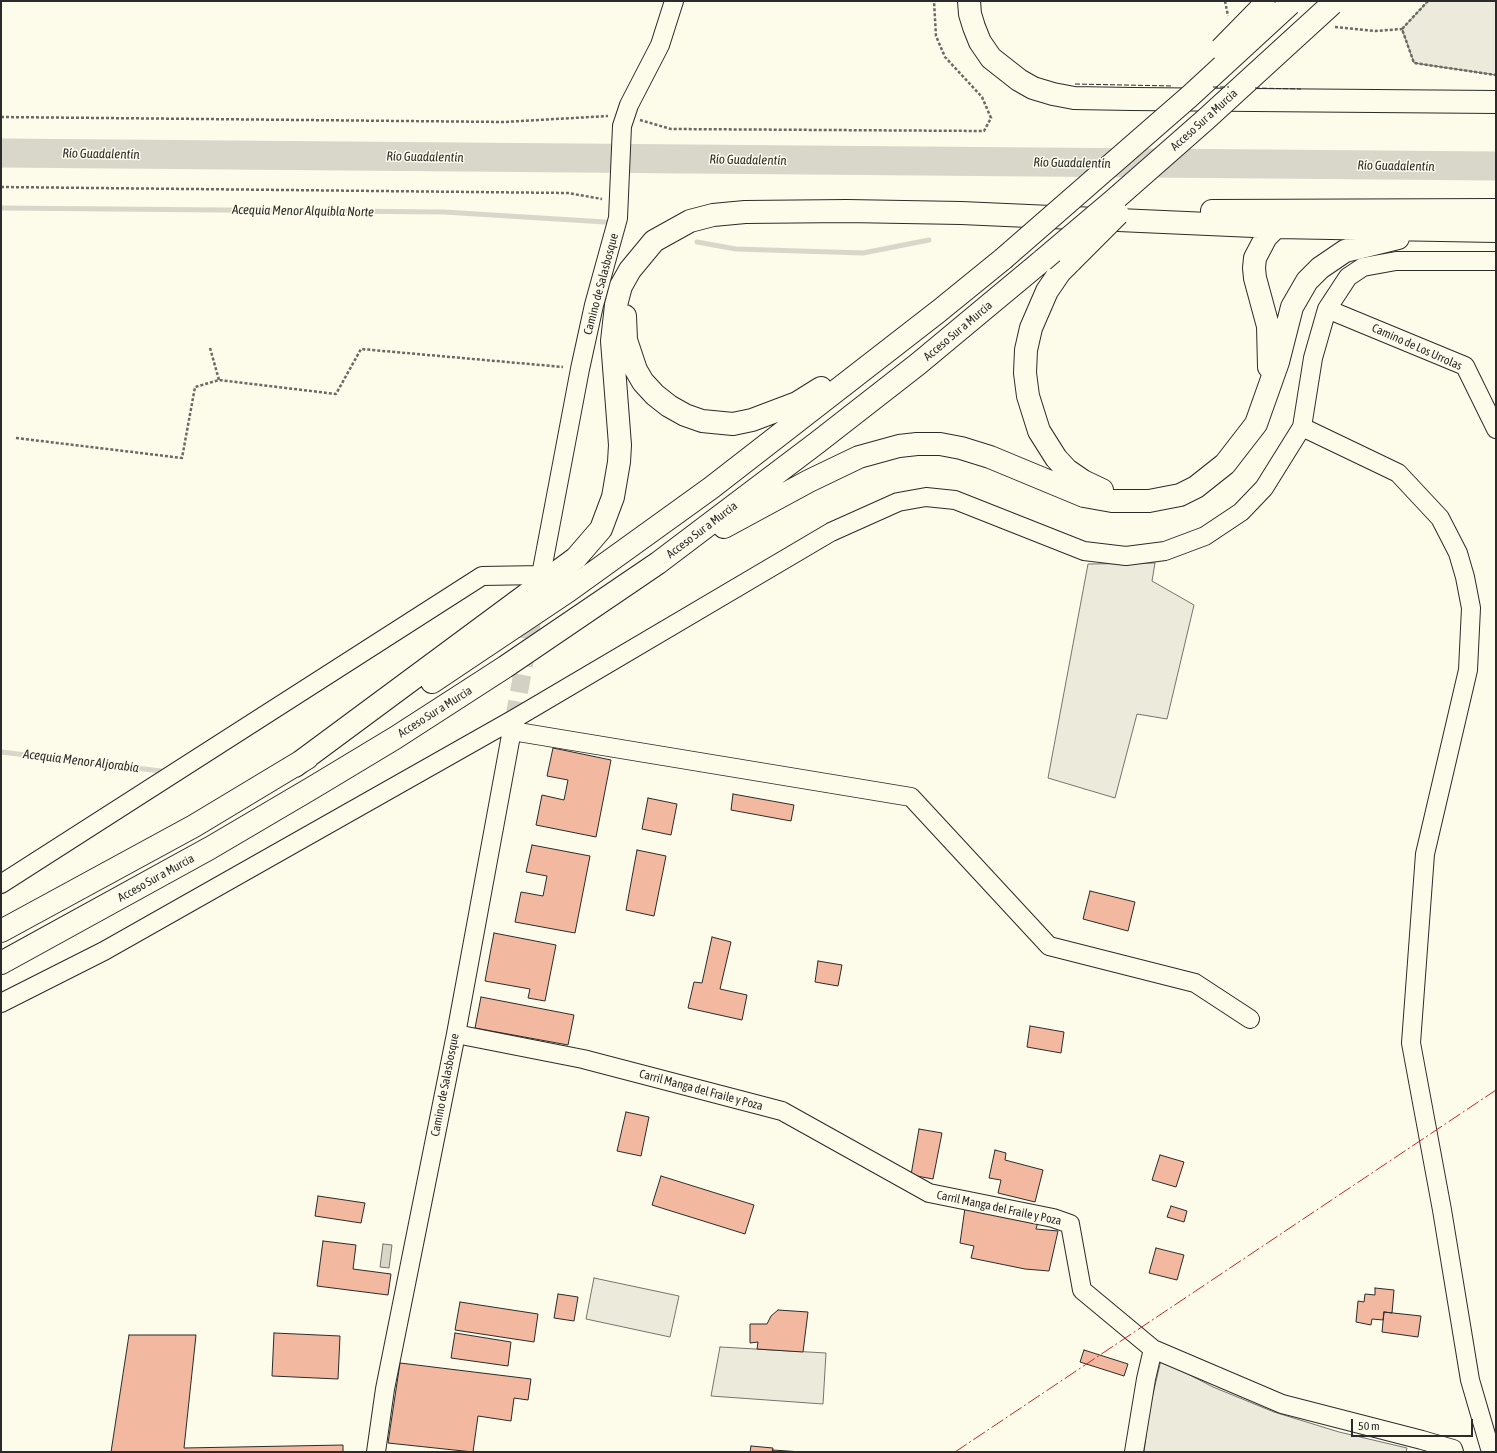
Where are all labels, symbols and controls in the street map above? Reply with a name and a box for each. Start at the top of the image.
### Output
street label: Acceso Sur a Murcia [1168,86,1240,154]
water label: Río Guadalentín [62,146,140,162]
water label: Río Guadalentín [386,149,464,165]
water label: Río Guadalentín [709,152,787,168]
water label: Río Guadalentín [1033,155,1111,171]
water label: Río Guadalentín [1357,158,1435,174]
water label: Acequia Menor Alquibla Norte [232,202,374,220]
street label: Camino de Salasbosque [581,232,621,336]
street label: Acceso Sur a Murcia [921,298,995,364]
street label: Camino de Los Urrolas [1370,321,1464,373]
street label: Acceso Sur a Murcia [664,499,740,561]
street label: Acceso Sur a Murcia [395,683,475,741]
water label: Acequia Menor Aljorabia [22,746,140,776]
street label: Acceso Sur a Murcia [115,851,197,905]
street label: Camino de Salasbosque [428,1032,462,1138]
street label: Carril Manga del Fraile y Poza [638,1067,764,1113]
street label: Carril Manga del Fraile y Poza [935,1188,1063,1228]
scale bar [1353,1411,1475,1437]
text: 50 m [1358,1419,1380,1433]

